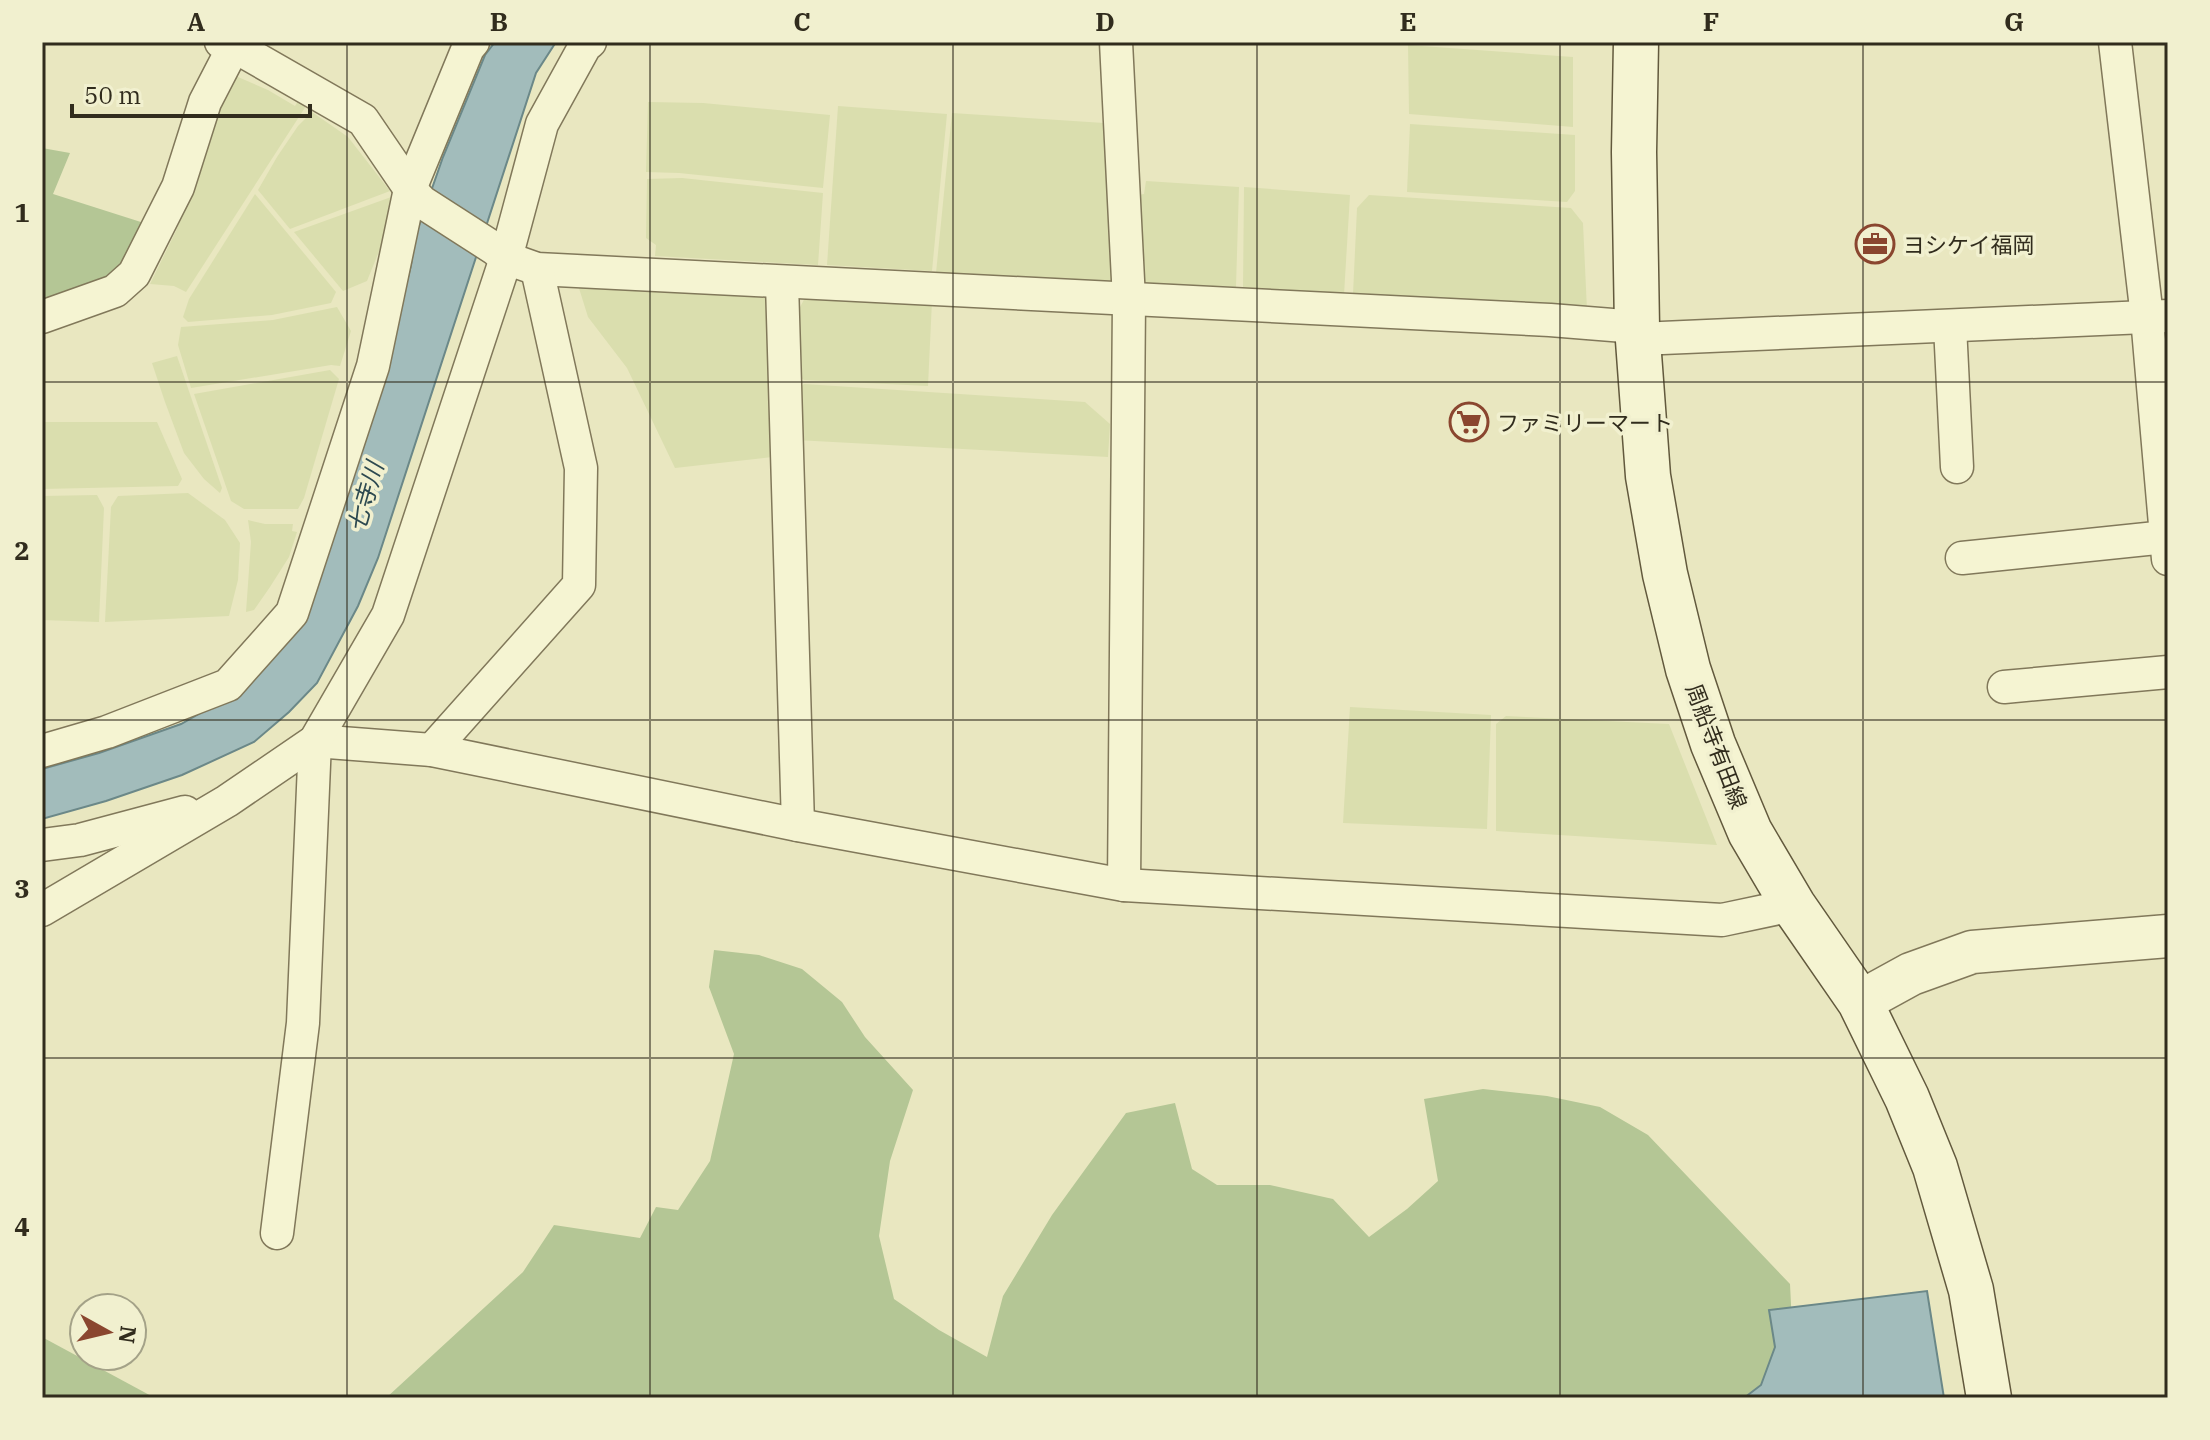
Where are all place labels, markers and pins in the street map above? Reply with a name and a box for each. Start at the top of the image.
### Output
office icon: ヨシケイ福岡 [1854,223,1896,265]
place label: ヨシケイ福岡 [1903,230,2035,259]
supermarket icon: ファミリーマート [1448,401,1490,443]
place label: ファミリーマート [1497,408,1673,437]

